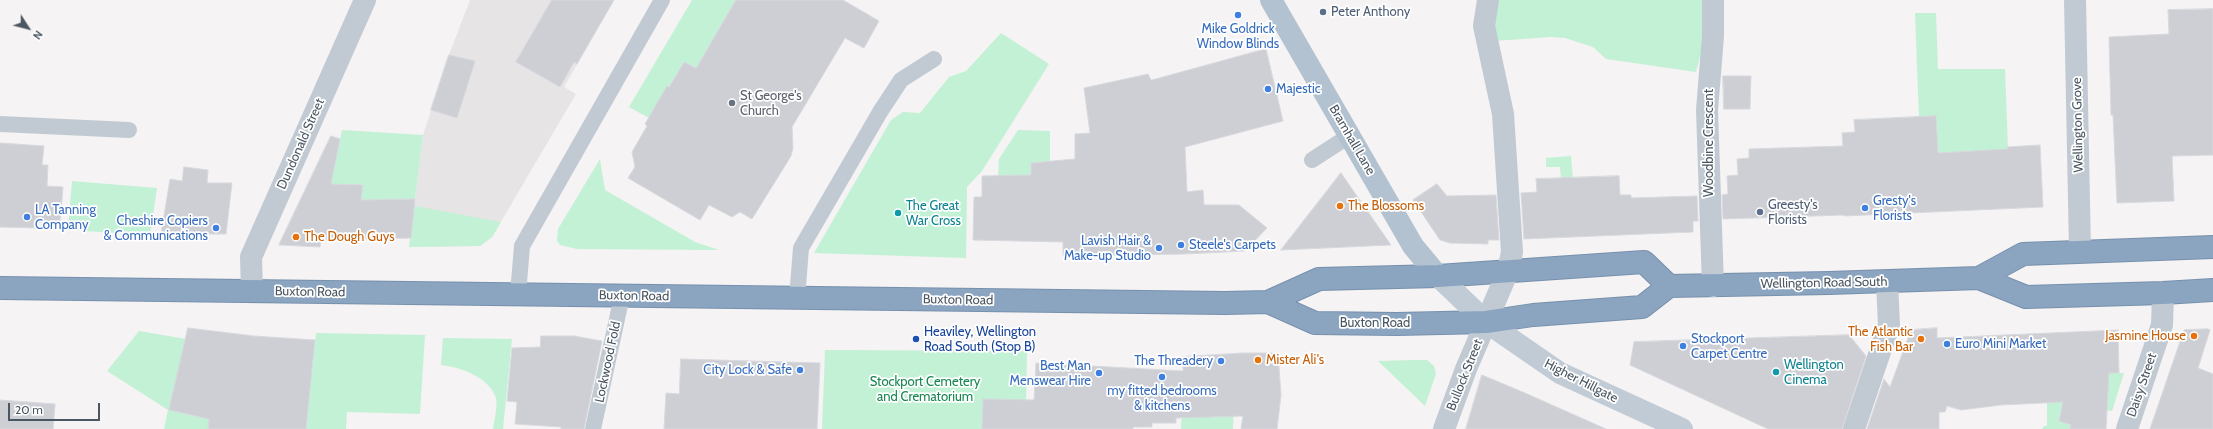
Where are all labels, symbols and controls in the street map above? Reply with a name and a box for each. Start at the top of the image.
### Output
place label: Peter Anthony [1331,4,1410,20]
marker: Peter Anthony [1318,7,1328,17]
north arrow [8,8,48,48]
marker: Mike Goldrick Window Blinds [1233,10,1243,20]
place label: Mike Goldrick Window Blinds [1197,21,1279,52]
text: N [30,28,46,42]
street label: Wellington Grove [2069,77,2087,173]
place label: Majestic [1276,81,1321,97]
marker: Majestic [1263,84,1273,94]
place label: St George's Church [740,88,802,119]
street label: Woodbine Crescent [1701,89,1717,197]
street label: Dundonald Street [274,96,328,192]
marker: St George's Church [727,98,737,108]
street label: Bramhall Lane [1326,102,1378,178]
place label: Gresty's Florists [1873,193,1916,224]
place label: Greesty's Florists [1768,197,1818,228]
place label: The Great War Cross [906,198,961,229]
place label: The Blossoms [1348,198,1424,214]
marker: The Blossoms [1335,201,1345,211]
place label: LA Tanning Company [35,202,96,233]
marker: Gresty's Florists [1860,203,1870,213]
marker: Greesty's Florists [1755,207,1765,217]
marker: The Great War Cross [893,208,903,218]
marker: LA Tanning Company [22,212,32,222]
place label: Cheshire Copiers & Communications [104,213,208,244]
marker: Cheshire Copiers & Communications [211,223,221,233]
place label: The Dough Guys [304,229,395,245]
marker: The Dough Guys [291,232,301,242]
place label: Lavish Hair & Make-up Studio [1064,233,1151,264]
place label: Steele's Carpets [1189,237,1276,253]
marker: Steele's Carpets [1176,240,1186,250]
marker: Lavish Hair & Make-up Studio [1154,243,1164,253]
street label: Wellington Road South [1760,274,1888,292]
street label: Buxton Road [275,284,345,300]
street label: Buxton Road [599,288,669,304]
street label: Buxton Road [923,292,993,308]
street label: Buxton Road [1340,315,1410,331]
street label: Lockwood Fold [592,320,624,404]
place label: Heaviley, Wellington Road South (Stop B) [924,324,1036,355]
place label: The Atlantic Fish Bar [1848,324,1913,355]
place label: Jasmine House [2105,328,2186,344]
place label: Stockport Carpet Centre [1691,331,1767,362]
marker: Jasmine House [2189,331,2199,341]
marker: Heaviley, Wellington Road South (Stop B) [911,334,921,344]
marker: The Atlantic Fish Bar [1916,334,1926,344]
place label: Euro Mini Market [1955,336,2046,352]
street label: Bullock Street [1444,337,1486,413]
marker: Euro Mini Market [1942,339,1952,349]
marker: Stockport Carpet Centre [1678,341,1688,351]
street label: Daisy Street [2124,351,2160,419]
place label: Mister Ali's [1266,352,1324,368]
place label: The Threadery [1134,353,1213,369]
marker: Mister Ali's [1253,355,1263,365]
marker: The Threadery [1216,356,1226,366]
street label: Higher Hillgate [1542,356,1620,406]
place label: Wellington Cinema [1784,357,1844,388]
place label: Best Man Menswear Hire [1010,358,1091,389]
place label: City Lock & Safe [703,362,792,378]
marker: City Lock & Safe [795,365,805,375]
marker: Wellington Cinema [1771,367,1781,377]
marker: Best Man Menswear Hire [1094,368,1104,378]
marker: my fitted bedrooms & kitchens [1157,372,1167,382]
park label: Stockport Cemetery and Crematorium [870,374,980,405]
place label: my fitted bedrooms & kitchens [1107,383,1217,414]
scale bar [10,395,102,421]
text: 20 m [15,402,43,417]

